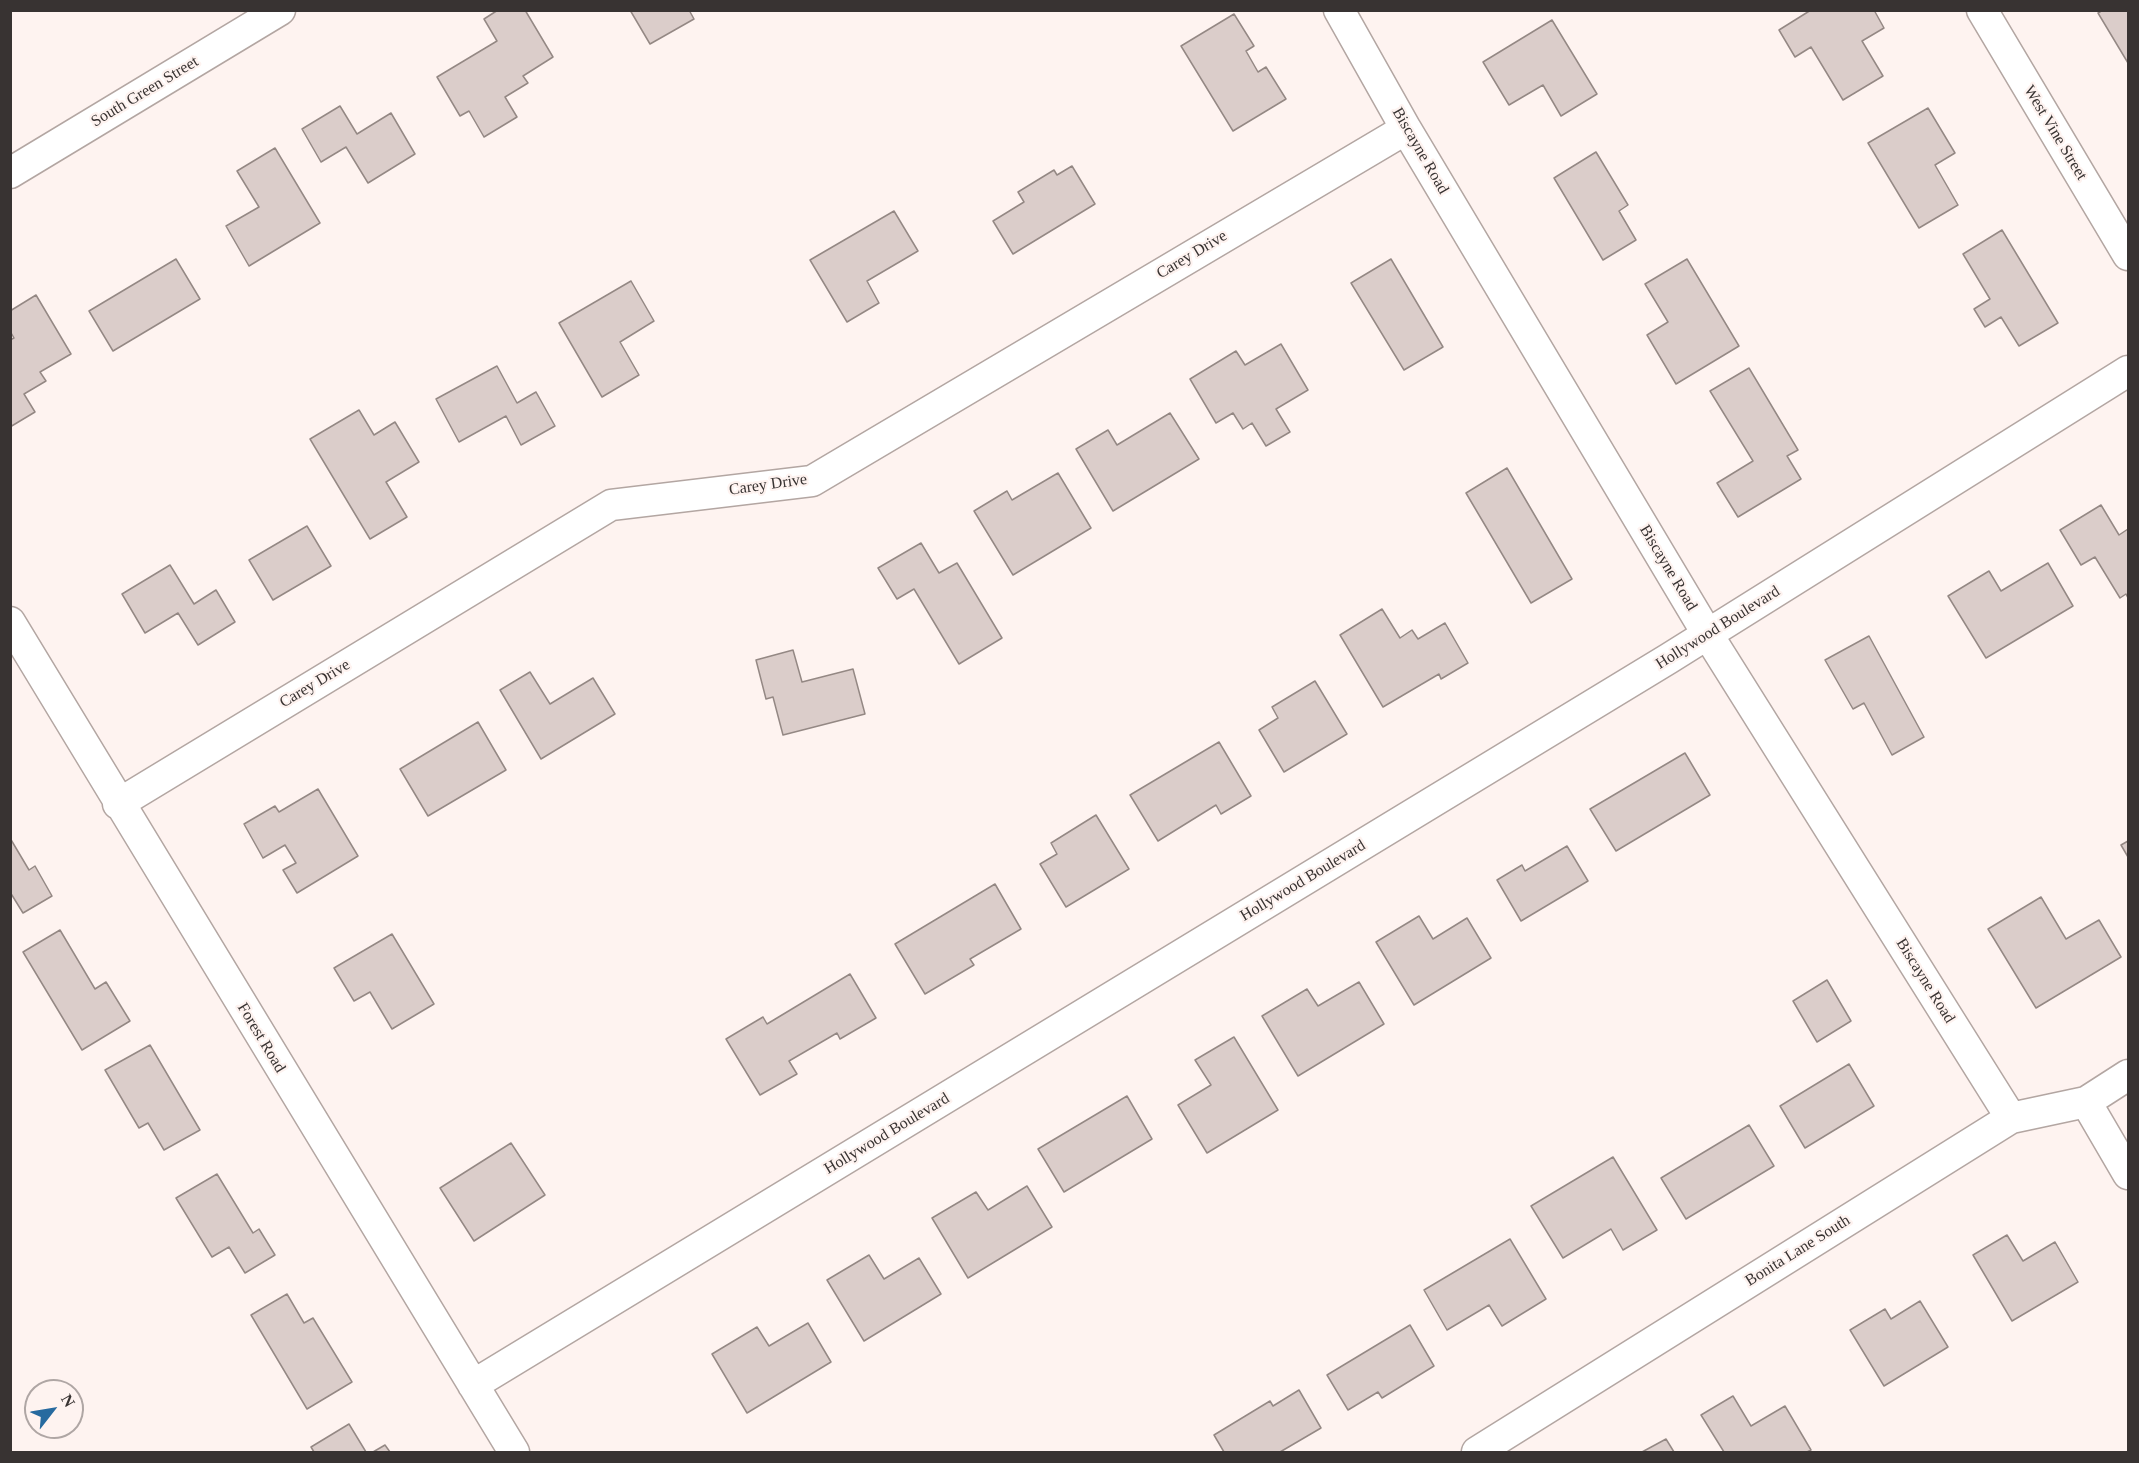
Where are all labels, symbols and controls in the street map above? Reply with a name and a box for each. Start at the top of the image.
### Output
street label: South Green Street [88,52,202,132]
street label: West Vine Street [2019,82,2091,184]
street label: Biscayne Road [1388,104,1452,198]
street label: Carey Drive [1153,227,1231,283]
street label: Carey Drive [728,470,808,500]
street label: Biscayne Road [1635,522,1701,614]
street label: Hollywood Boulevard [1652,582,1784,674]
street label: Carey Drive [276,656,354,712]
street label: Hollywood Boulevard [1237,836,1369,926]
street label: Biscayne Road [1891,935,1959,1027]
street label: Forest Road [233,1000,289,1076]
street label: Hollywood Boulevard [821,1089,953,1179]
street label: Bonita Lane South [1742,1211,1854,1291]
north arrow [24,1379,84,1439]
text: N [58,1391,78,1410]

